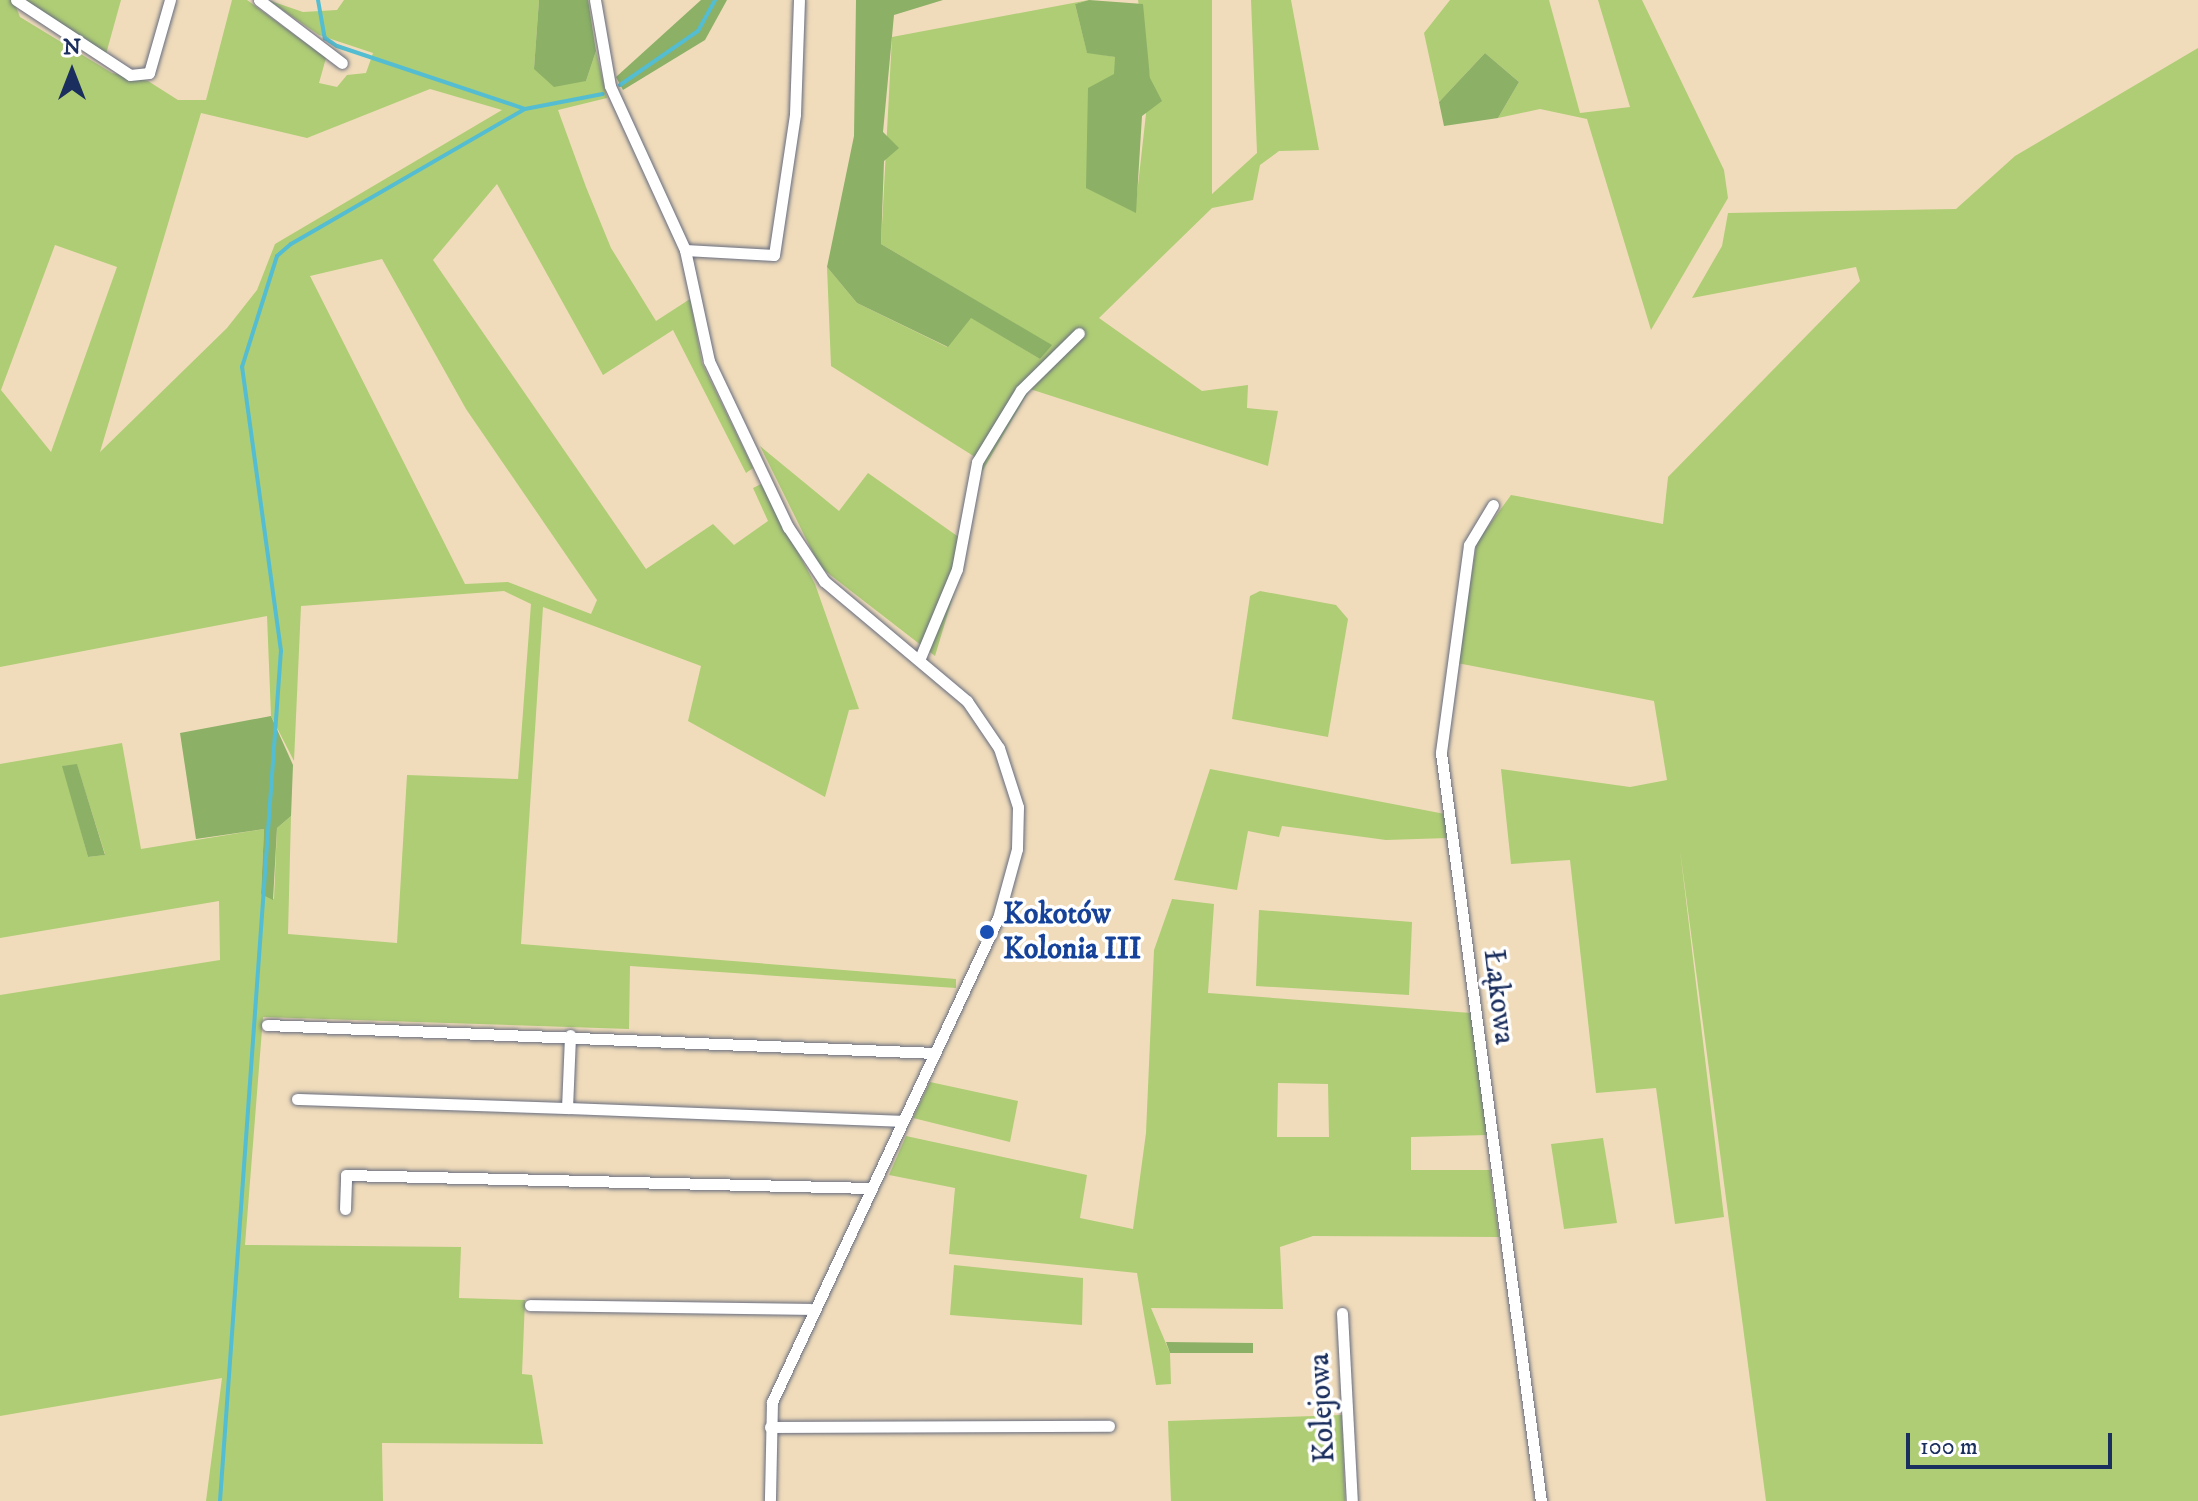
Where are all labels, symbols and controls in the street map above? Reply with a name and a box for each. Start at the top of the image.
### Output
north arrow [32,32,112,112]
text: N [63,34,81,61]
place label: Kokotów Kolonia III [1003,897,1141,968]
marker: Kokotów Kolonia III [978,923,996,941]
street label: Łąkowa [1474,947,1522,1047]
street label: Kolejowa [1302,1352,1344,1464]
scale bar [1910,1417,2116,1467]
text: 100 m [1920,1432,1978,1462]

